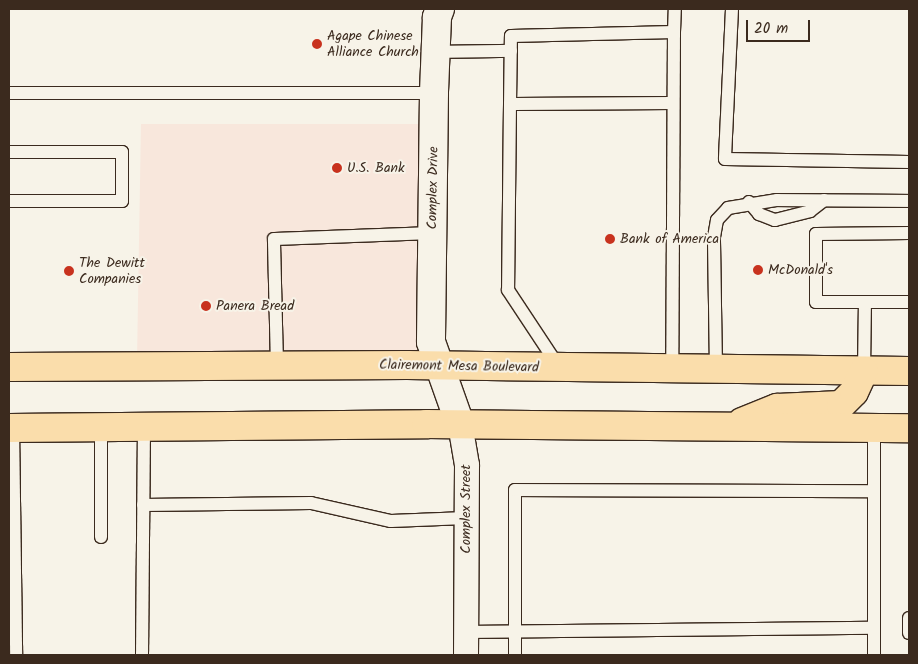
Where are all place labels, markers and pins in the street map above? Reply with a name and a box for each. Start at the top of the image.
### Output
place label: Agape Chinese Alliance Church [327,28,419,60]
marker: Agape Chinese Alliance Church [311,38,323,50]
place label: U.S. Bank [347,160,405,176]
marker: U.S. Bank [331,162,343,174]
place label: Bank of America [620,231,719,247]
marker: Bank of America [604,233,616,245]
place label: The Dewitt Companies [79,255,145,288]
place label: McDonald's [768,262,833,278]
marker: McDonald's [752,264,764,276]
marker: The Dewitt Companies [63,265,75,277]
place label: Panera Bread [216,298,294,314]
marker: Panera Bread [200,300,212,312]

